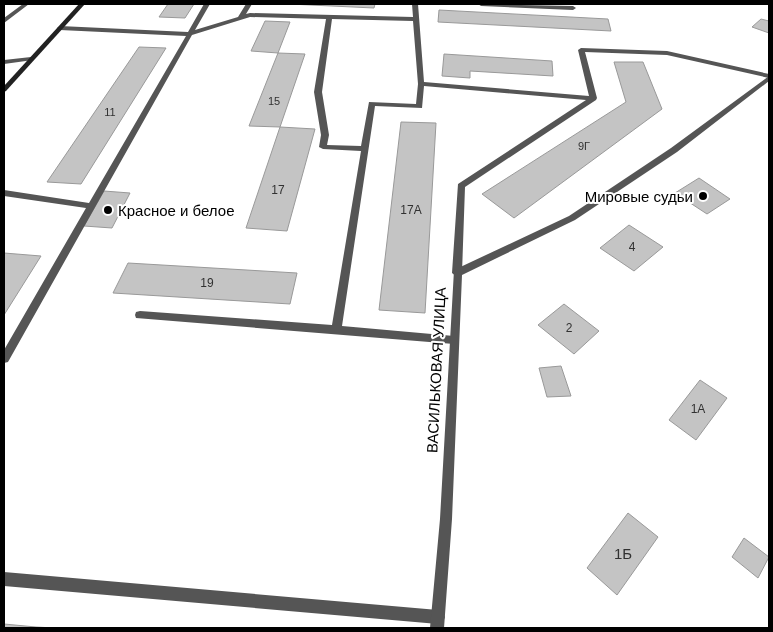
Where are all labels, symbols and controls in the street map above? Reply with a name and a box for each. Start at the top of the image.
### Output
house number: 15 [268,95,280,107]
house number: 11 [104,106,116,118]
house number: 9Г [578,140,590,152]
house number: 17 [271,183,285,197]
place label: Мировые судьи [585,188,693,205]
marker: Мировые судьи [697,190,709,202]
place label: Красное и белое [118,202,234,219]
house number: 17А [400,203,422,217]
marker: Красное и белое [102,204,114,216]
house number: 4 [629,240,636,254]
house number: 19 [200,276,214,290]
street label: ВАСИЛЬКОВАЯ УЛИЦА [423,287,449,453]
house number: 2 [566,321,573,335]
house number: 1А [691,402,705,416]
house number: 1Б [614,545,632,562]

